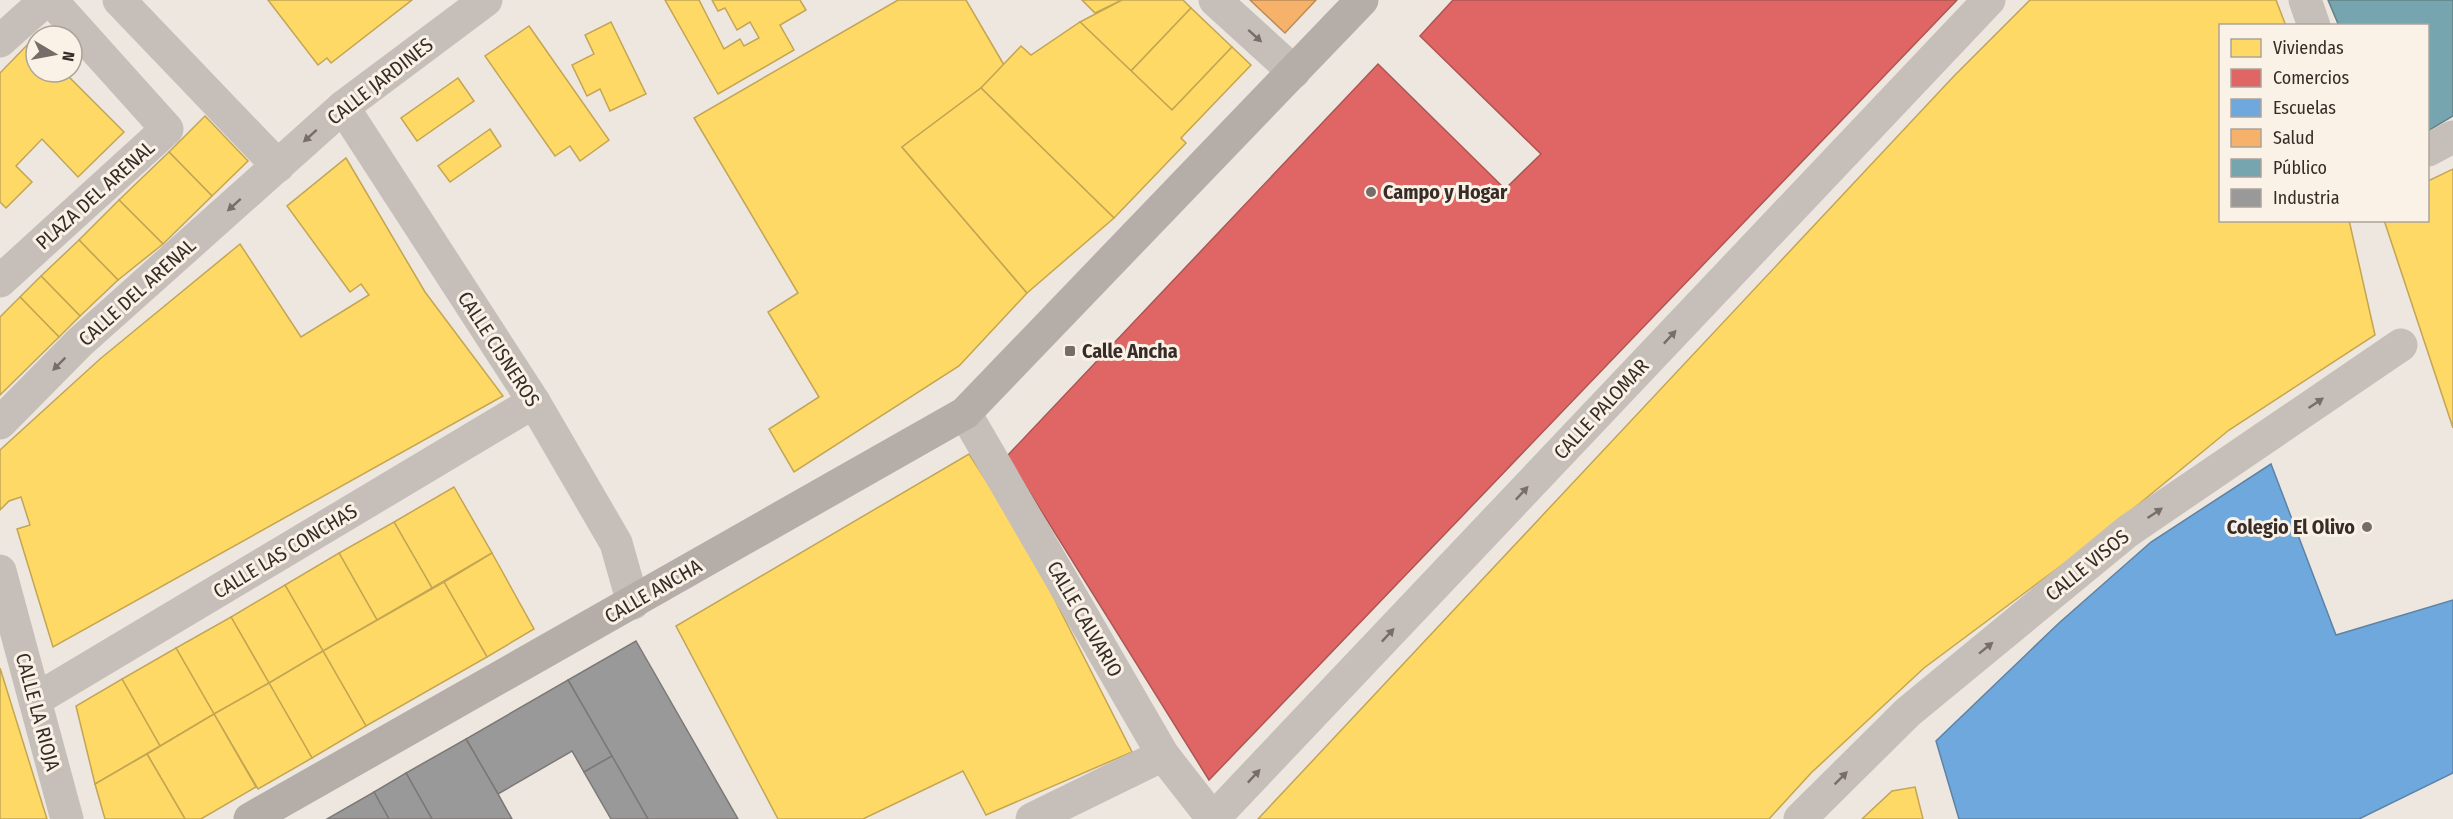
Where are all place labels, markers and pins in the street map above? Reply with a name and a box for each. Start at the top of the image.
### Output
place label: Campo y Hogar [1383,180,1508,204]
marker: Campo y Hogar [1364,185,1378,199]
place label: Calle Ancha [1082,339,1178,363]
marker: Calle Ancha [1063,344,1077,358]
place label: Colegio El Olivo [2227,515,2355,539]
marker: Colegio El Olivo [2360,520,2374,534]

